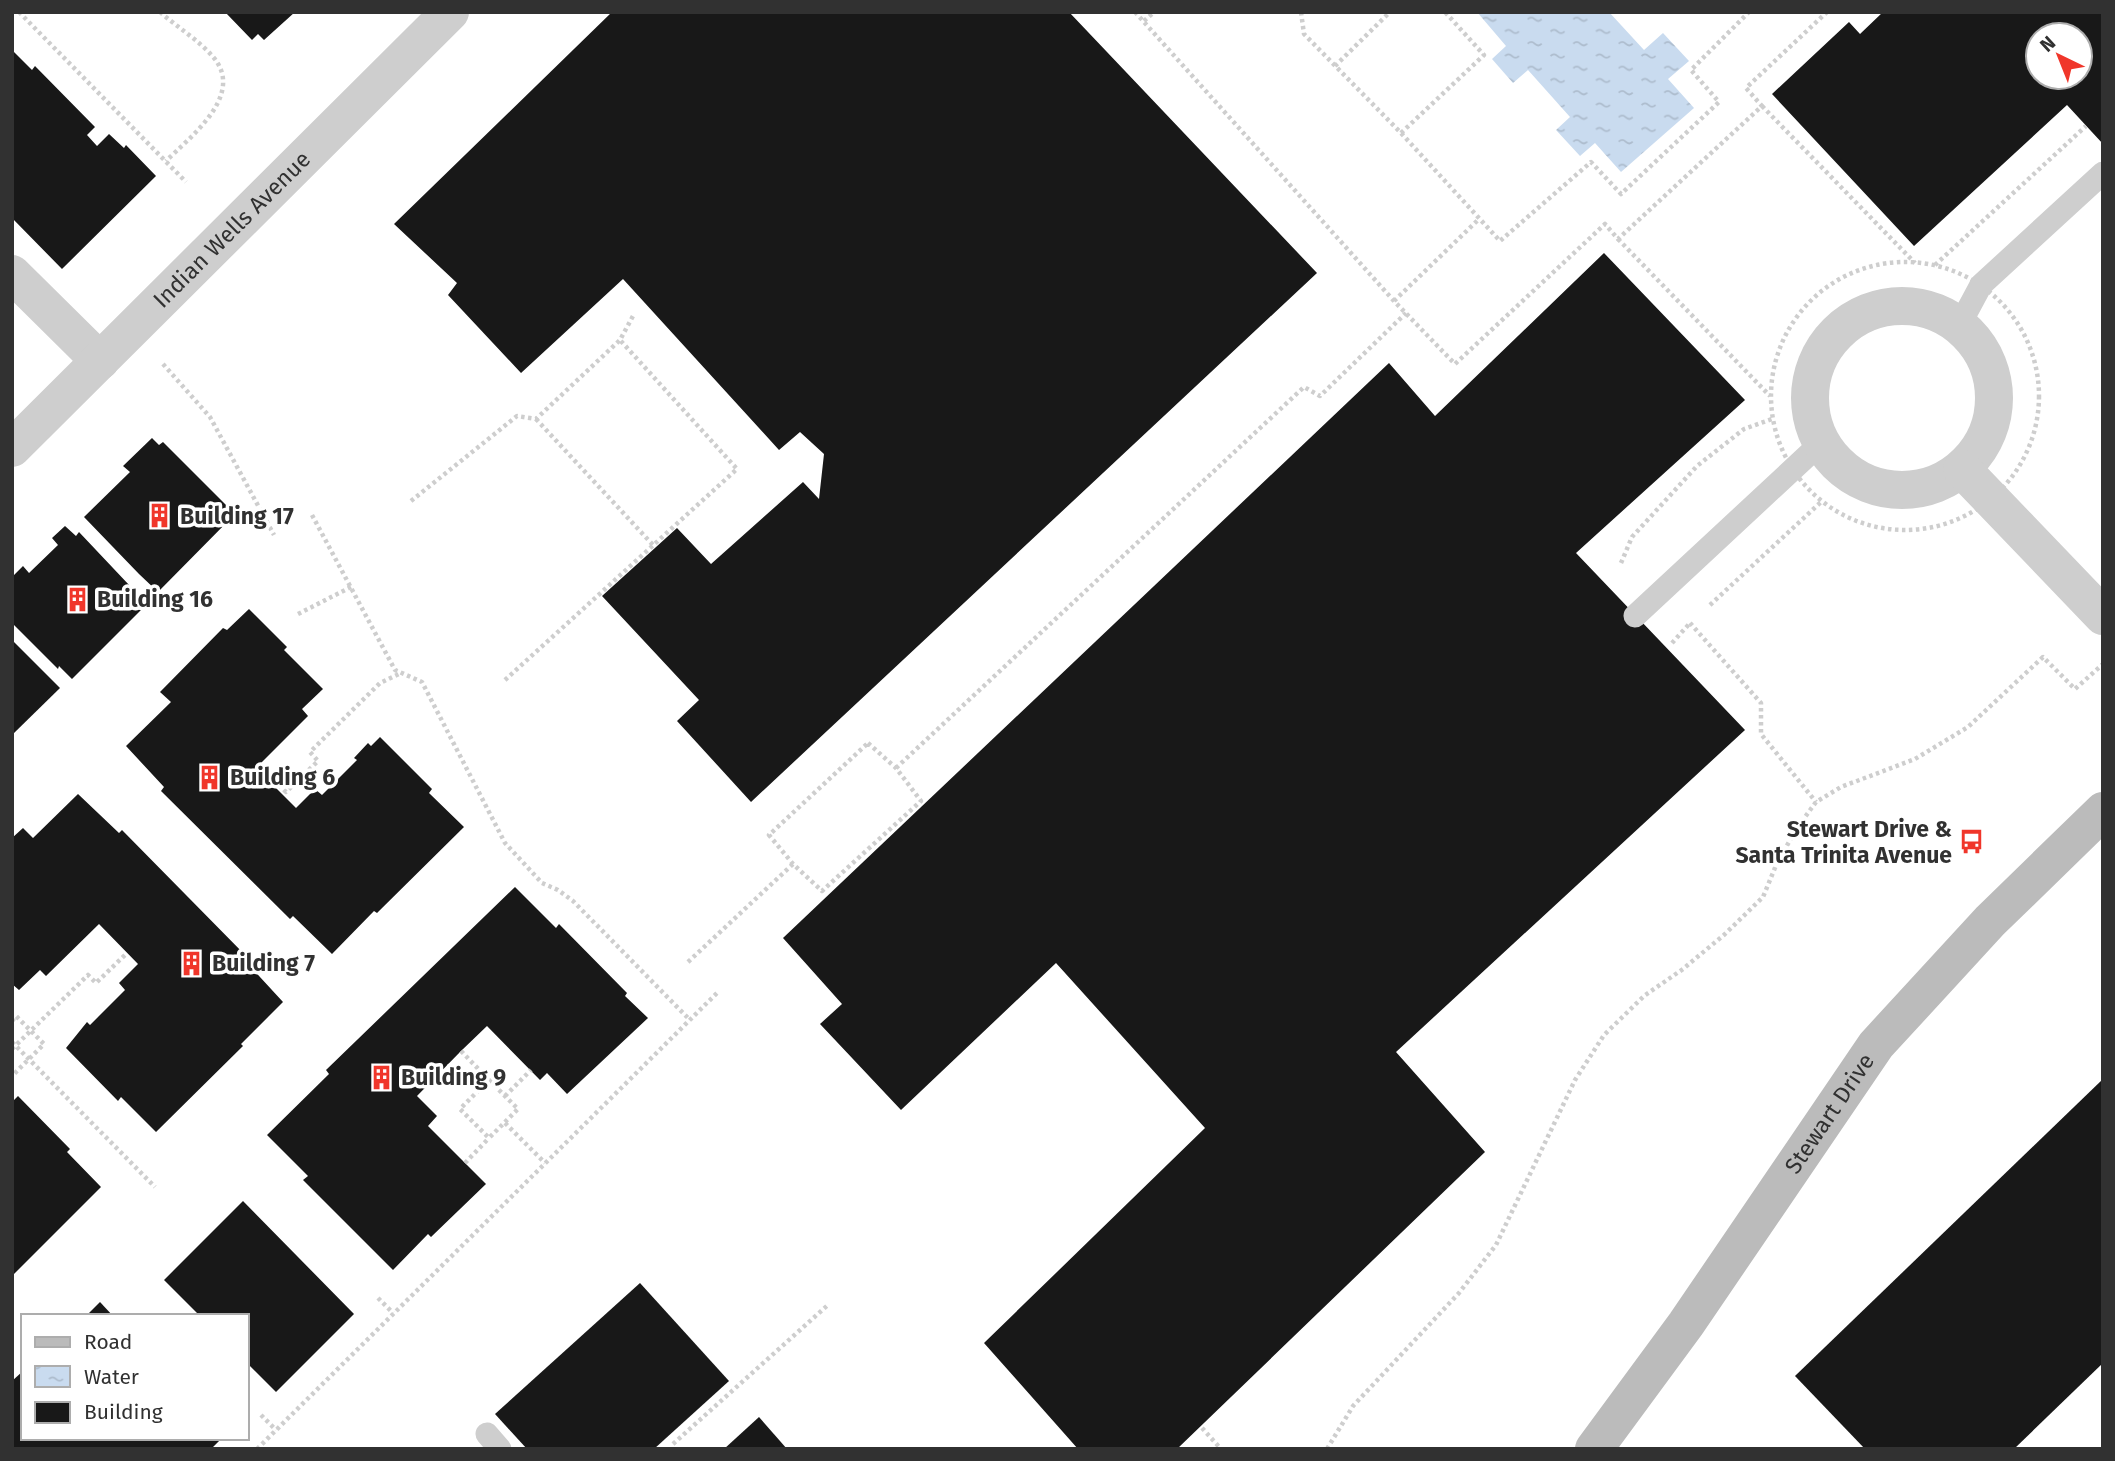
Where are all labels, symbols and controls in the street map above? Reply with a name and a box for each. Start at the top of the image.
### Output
north arrow [2024,21,2094,91]
text: N [2035,31,2060,57]
street label: Indian Wells Avenue [147,145,316,314]
building icon: Building 17 [146,502,174,530]
place label: Building 17 [180,502,294,530]
building icon: Building 16 [63,585,91,613]
place label: Building 16 [97,585,213,613]
building icon: Building 6 [196,763,224,791]
place label: Building 6 [230,763,335,791]
place label: Stewart Drive & Santa Trinita Avenue [1735,815,1952,869]
bus stop icon: Stewart Drive & Santa Trinita Avenue [1958,828,1986,856]
building icon: Building 7 [178,949,206,977]
place label: Building 7 [212,949,315,977]
street label: Stewart Drive [1779,1048,1880,1179]
building icon: Building 9 [367,1063,395,1091]
place label: Building 9 [401,1063,506,1091]
legend [21,1314,248,1440]
text: Road [84,1329,132,1355]
text: Water [84,1364,139,1390]
text: Building [84,1399,163,1425]

